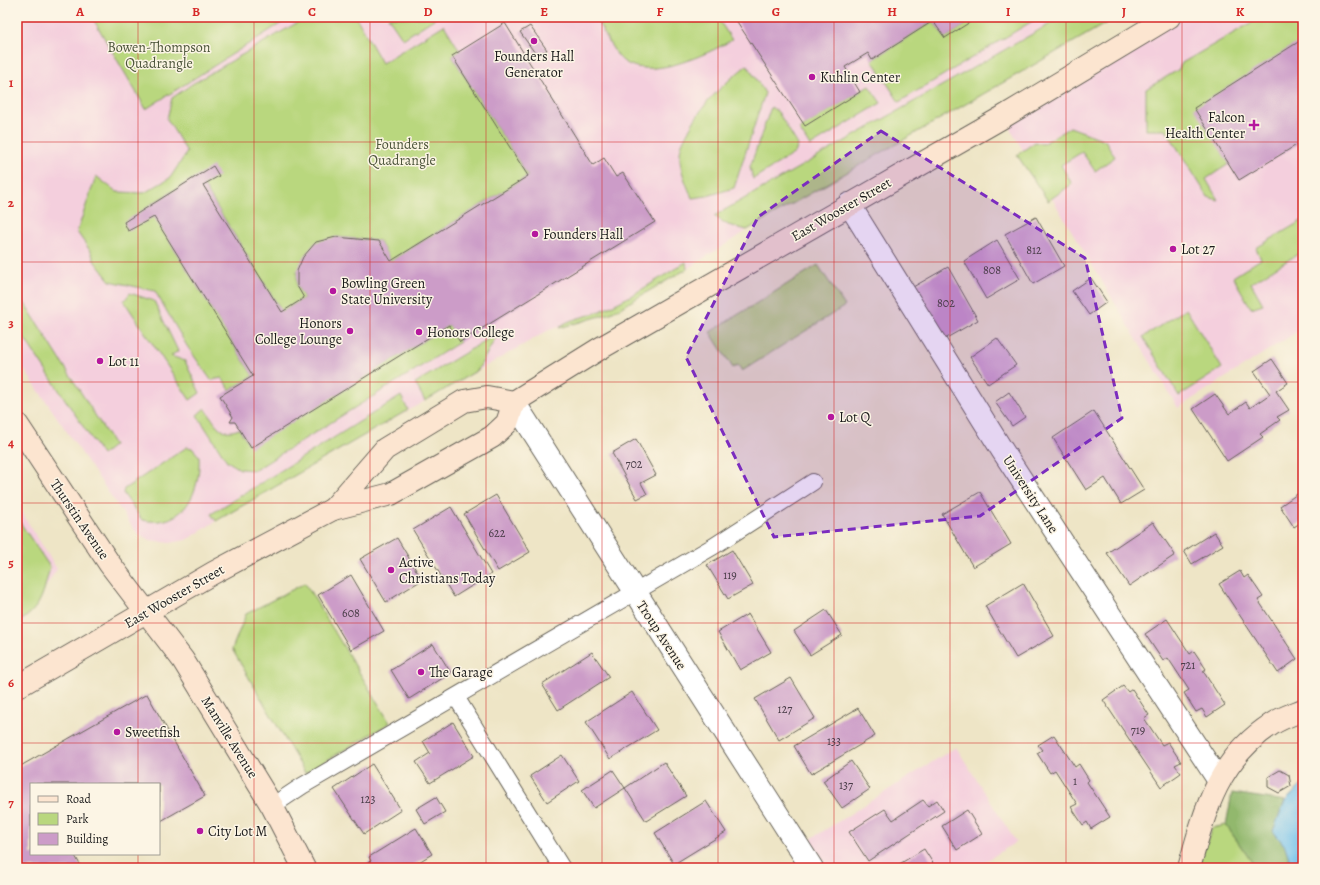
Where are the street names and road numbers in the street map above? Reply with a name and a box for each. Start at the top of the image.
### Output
street label: East Wooster Street [788,173,895,246]
street label: University Lane [998,452,1063,537]
street label: Thurstin Avenue [46,475,114,563]
street label: East Wooster Street [121,560,228,633]
street label: Troup Avenue [632,597,691,674]
street label: Manville Avenue [197,693,262,782]

